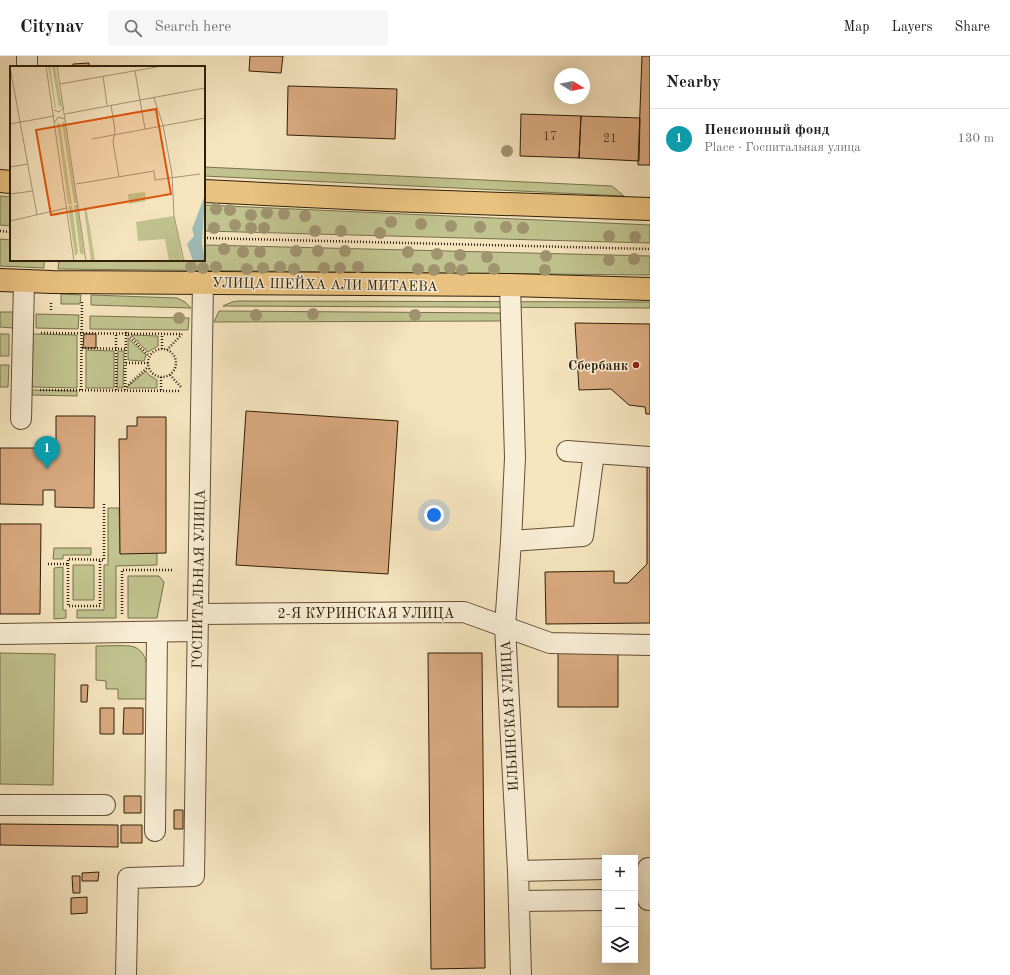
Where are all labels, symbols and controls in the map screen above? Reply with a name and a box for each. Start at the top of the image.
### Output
search box [108,10,388,46]
icon: search [122,17,144,39]
text: Citynav [20,18,84,37]
text: Search here [154,20,231,35]
text: Map [844,20,870,34]
text: Layers [892,20,933,34]
text: Share [955,20,990,34]
inset map [10,66,205,261]
north arrow [554,68,590,104]
text: Nearby [666,74,721,91]
text: Пенсионный фонд [704,123,830,138]
house number: 17 [543,131,557,143]
text: 1 [675,132,683,145]
text: 130 m [957,132,994,145]
house number: 21 [603,133,617,145]
text: Place · Госпитальная улица [704,141,861,154]
street label: УЛИЦА ШЕЙХА АЛИ МИТАЕВА [212,272,438,294]
place label: Сбербанк [568,359,629,373]
marker: Сбербанк [631,360,641,370]
pin: 1 [34,436,60,469]
street label: ГОСПИТАЛЬНАЯ УЛИЦА [190,489,208,669]
your location [424,505,444,525]
street label: 2-Я КУРИНСКАЯ УЛИЦА [277,607,455,621]
street label: ИЛЬИНСКАЯ УЛИЦА [499,640,521,792]
map controls [602,855,638,963]
button: + [602,855,638,891]
button: − [602,891,638,927]
button: layers [602,927,638,963]

